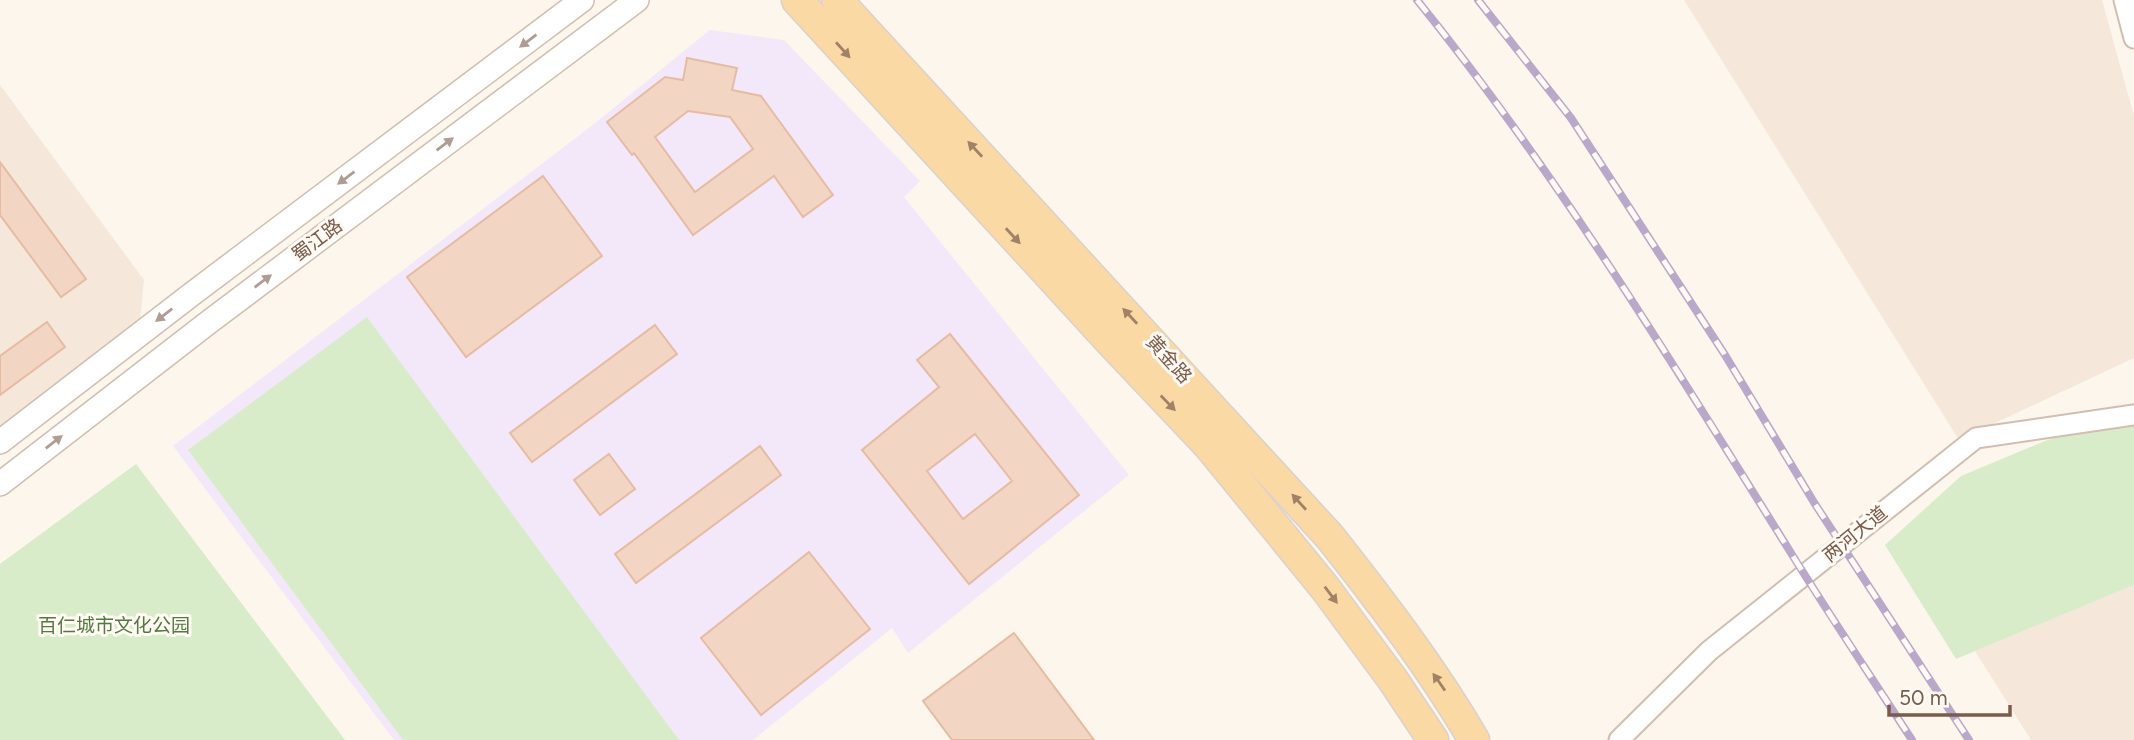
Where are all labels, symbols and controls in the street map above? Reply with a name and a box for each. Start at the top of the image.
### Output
one-way arrow [519,34,537,48]
one-way arrow [835,41,851,59]
one-way arrow [436,137,454,152]
one-way arrow [967,140,983,158]
one-way arrow [337,170,355,184]
street label: 蜀江路 [287,214,347,266]
one-way arrow [1005,227,1021,244]
one-way arrow [254,274,273,288]
one-way arrow [156,307,174,322]
one-way arrow [1122,308,1138,325]
street label: 黄金路 [1141,330,1197,388]
one-way arrow [1160,394,1176,411]
one-way arrow [45,436,63,450]
one-way arrow [1291,493,1307,511]
street label: 两河大道 [1818,501,1892,567]
one-way arrow [1323,586,1338,604]
park label: 百仁城市文化公园 [38,614,190,637]
one-way arrow [1432,673,1446,691]
scale bar [1889,674,2010,718]
text: 50 m [1899,685,1948,710]

